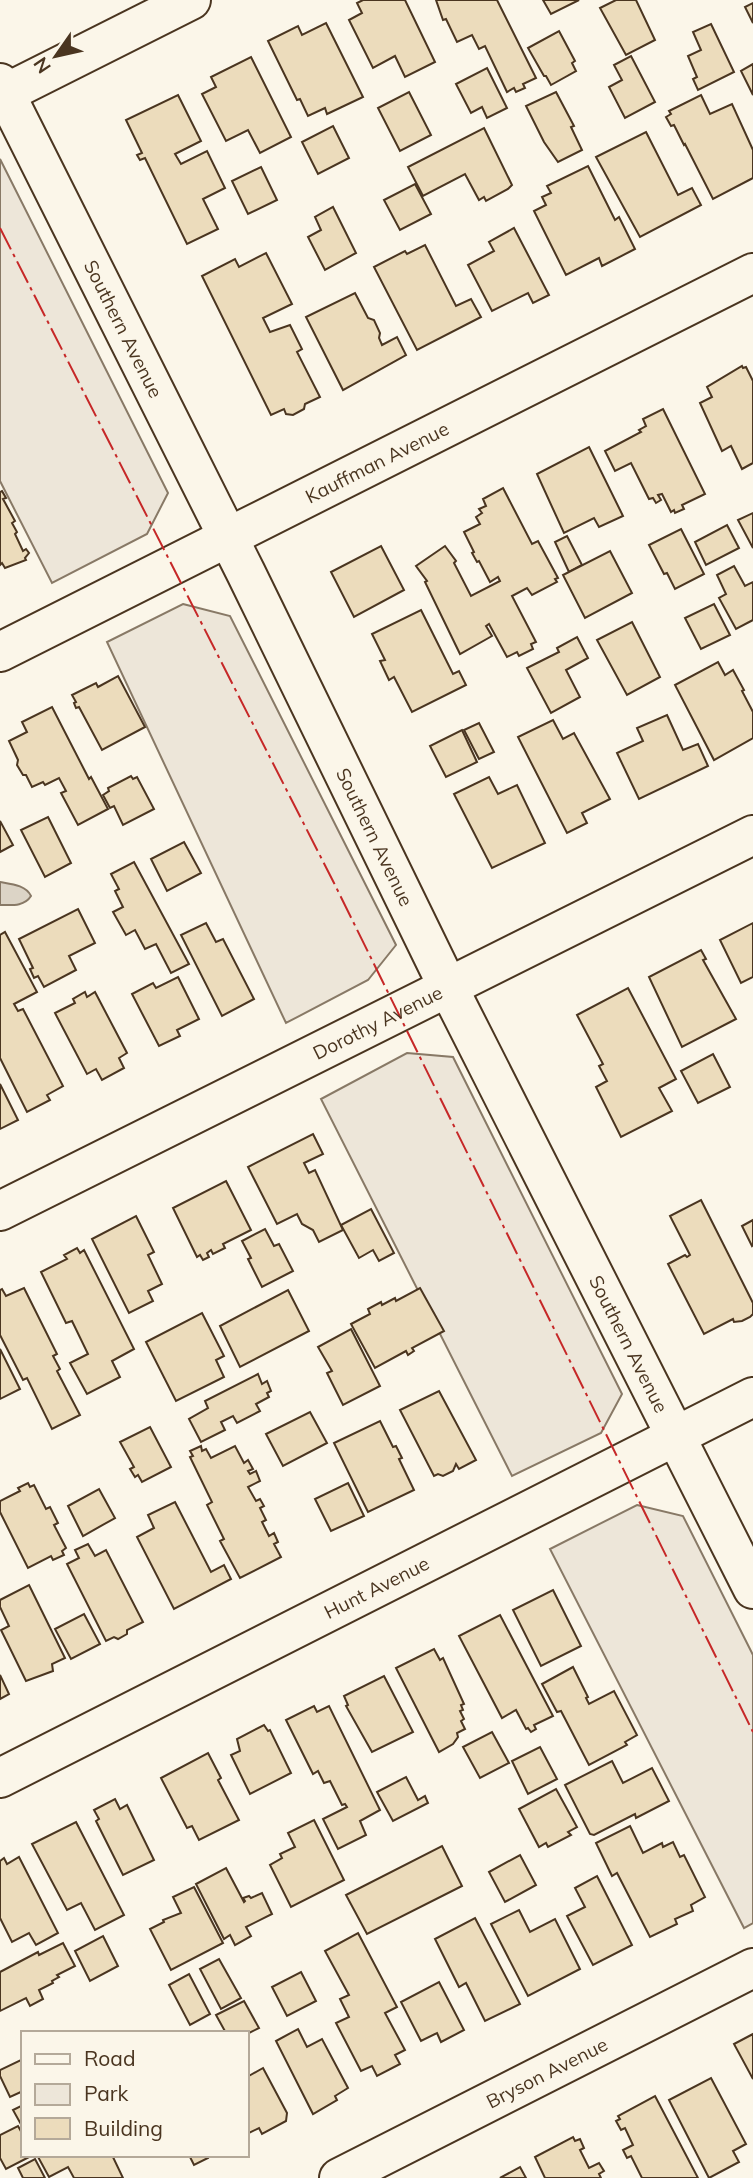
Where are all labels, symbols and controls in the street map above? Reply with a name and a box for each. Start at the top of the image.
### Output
north arrow [21,21,91,91]
text: N [28,53,56,78]
street label: Southern Avenue [79,256,168,402]
street label: Kauffman Avenue [301,416,453,508]
street label: Southern Avenue [331,764,419,910]
street label: Dorothy Avenue [309,980,446,1065]
street label: Southern Avenue [584,1271,674,1417]
street label: Hunt Avenue [320,1551,433,1624]
legend [21,2031,248,2157]
street label: Bryson Avenue [482,2032,611,2113]
text: Road [84,2045,135,2071]
text: Park [84,2080,128,2106]
text: Building [84,2115,163,2141]

